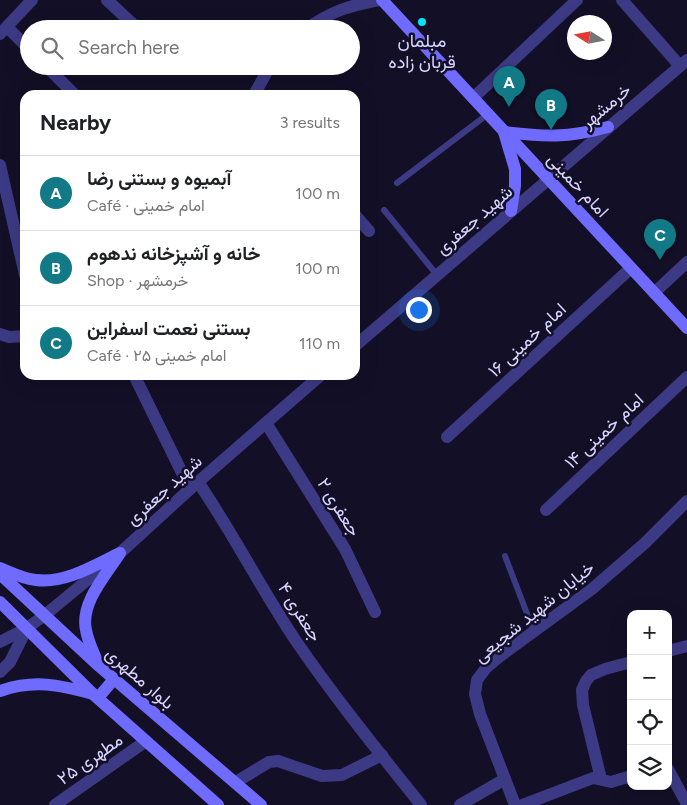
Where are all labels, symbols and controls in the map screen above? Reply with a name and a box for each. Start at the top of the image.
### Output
north arrow [567,15,612,60]
marker: مبلمان قربان زاده [416,16,428,28]
search box [20,20,360,75]
place label: مبلمان قربان زاده [388,30,456,73]
icon: search [38,34,66,62]
text: Search here [78,36,180,59]
pin: A [493,66,525,107]
street label: خرمشهر [576,79,635,134]
pin: B [535,89,567,130]
text: Nearby [40,110,111,135]
text: 3 results [280,113,340,132]
street label: امام خمینی [542,148,613,223]
text: آبمیوه و بستنی رضا [87,167,231,190]
street label: شهید جعفری [431,181,517,259]
text: A [50,184,62,203]
text: 100 m [295,184,340,203]
text: Café · امام خمینی [87,196,205,215]
pin: C [644,219,676,260]
text: خانه و آشپزخانه ندهوم [87,242,260,265]
text: B [51,259,61,278]
text: 100 m [295,259,340,278]
text: Shop · خرمشهر [87,271,188,290]
your location [406,297,432,323]
street label: امام خمینی ۱۶ [483,298,571,382]
text: بستنی نعمت اسفراین [87,317,251,340]
text: C [50,334,62,353]
text: 110 m [299,334,340,353]
text: Café · امام خمینی ۲۵ [87,346,226,365]
street label: امام خمینی ۱۴ [560,389,649,474]
street label: شهید جعفری [121,450,207,530]
street label: جعفری ۲ [312,474,366,540]
street label: خیابان شهید شجیعی [469,557,599,667]
street label: جعفری ۴ [273,578,327,646]
map controls [627,610,672,790]
button: + [627,610,672,655]
street label: بلوار مطهری [101,642,179,714]
button: − [627,655,672,700]
button: locate [627,700,672,745]
street label: مطهری ۲۵ [53,729,127,789]
button: layers [627,745,672,790]

